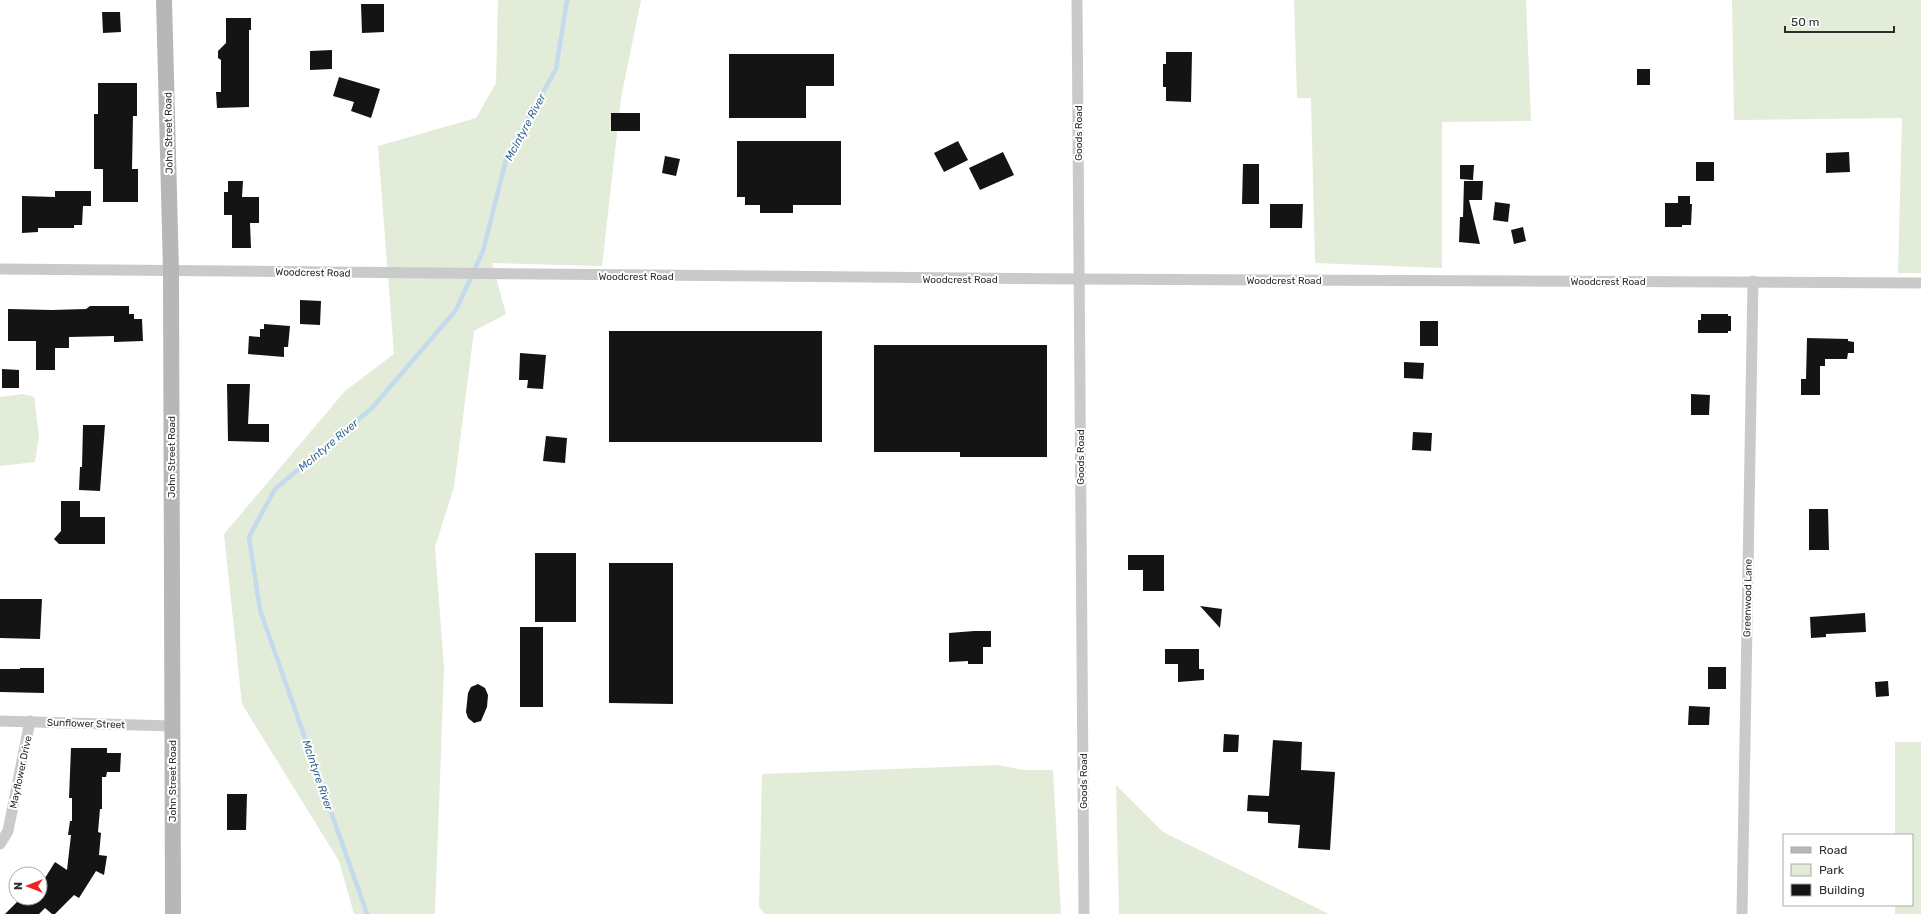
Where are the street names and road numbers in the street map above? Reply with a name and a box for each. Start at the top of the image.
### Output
street label: John Street Road [162,92,176,174]
street label: Goods Road [1073,105,1085,161]
street label: Woodcrest Road [275,266,351,280]
street label: Woodcrest Road [598,271,674,283]
street label: Woodcrest Road [922,274,998,286]
street label: Woodcrest Road [1246,275,1322,287]
street label: Woodcrest Road [1570,276,1646,288]
street label: John Street Road [166,416,178,498]
street label: Goods Road [1075,429,1087,485]
street label: Greenwood Lane [1741,558,1755,637]
street label: Sunflower Street [47,717,125,731]
street label: Mayflower Drive [7,734,35,810]
street label: John Street Road [167,740,179,822]
street label: Goods Road [1078,753,1090,809]

